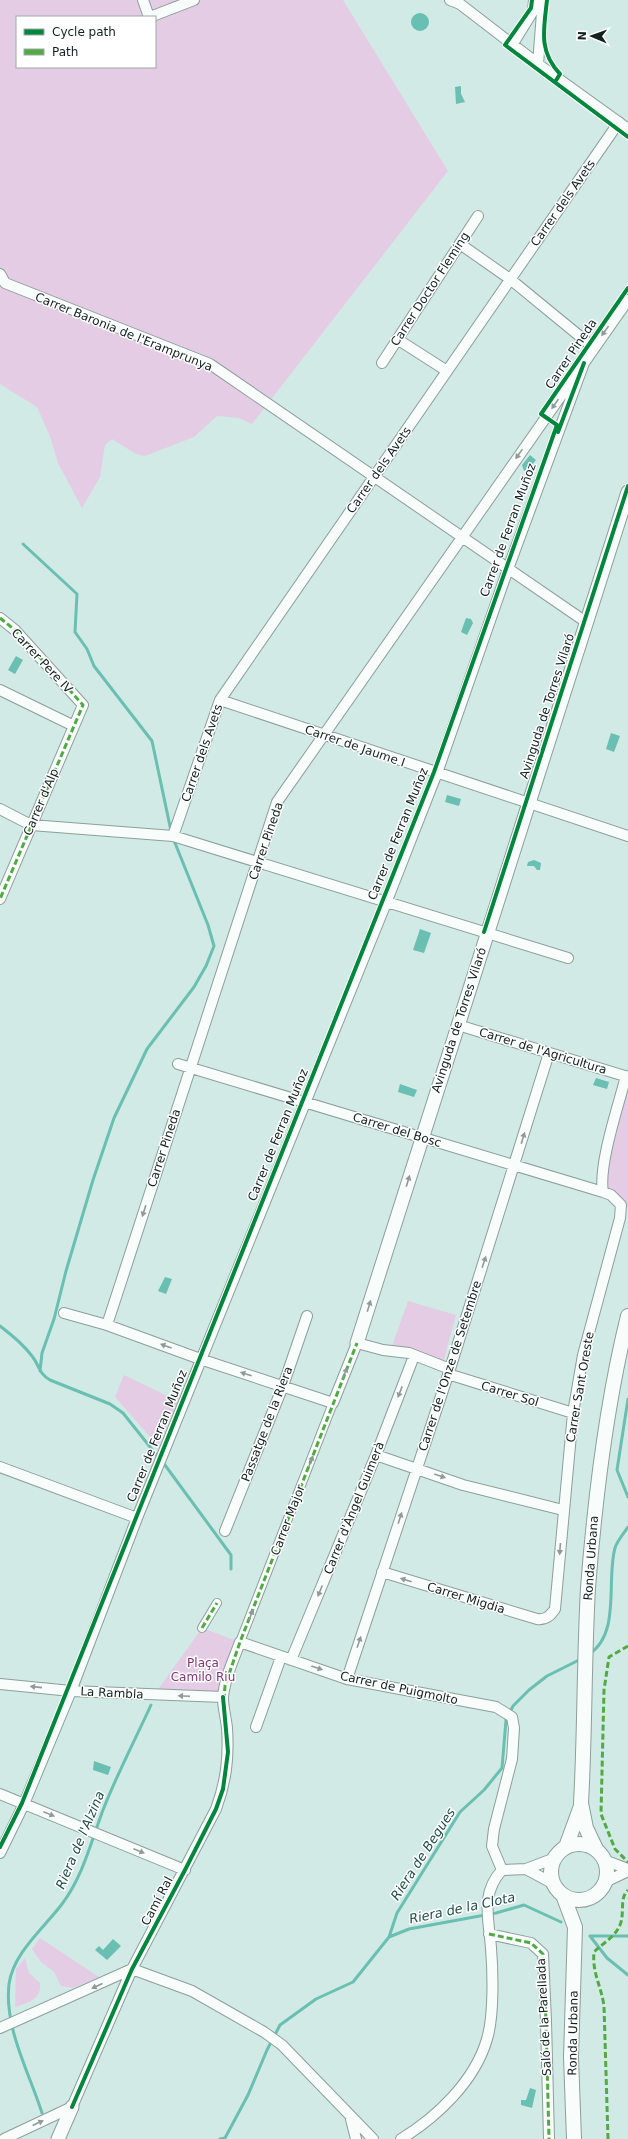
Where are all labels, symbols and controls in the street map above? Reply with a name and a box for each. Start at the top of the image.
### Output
legend [16,16,156,68]
north arrow [572,16,612,56]
text: Cycle path [52,25,116,39]
text: N [576,31,589,41]
text: Path [52,45,78,59]
street label: Carrer dels Avets [528,157,598,249]
street label: Carrer Doctor Fleming [388,229,472,349]
street label: Carrer Baronia de l'Eramprunya [33,290,215,374]
street label: Carrer Pineda [542,316,600,392]
one-way arrow [601,326,609,336]
one-way arrow [551,399,559,409]
street label: Carrer dels Avets [344,424,414,516]
one-way arrow [515,449,523,460]
street label: Carrer de Ferran Muñoz [477,461,539,599]
street label: Carrer Pere IV [9,626,76,697]
street label: Avinguda de Torres Vilaró [517,632,577,780]
street label: Carrer dels Avets [179,702,225,804]
street label: Carrer de Jaume I [303,722,407,770]
street label: Carrer d'Alp [21,766,61,838]
street label: Carrer de Ferran Muñoz [365,766,431,902]
street label: Carrer Pineda [246,800,286,882]
street label: Avinguda de Torres Vilaró [429,946,489,1094]
street label: Carrer de l'Agricultura [477,1025,609,1077]
street label: Carrer de Ferran Muñoz [245,1067,311,1203]
street label: Carrer Pineda [145,1107,183,1189]
street label: Carrer del Bosc [351,1110,443,1150]
one-way arrow [520,1131,526,1143]
one-way arrow [405,1175,411,1187]
one-way arrow [141,1206,147,1218]
one-way arrow [481,1255,487,1267]
street label: Carrer de l'Onze de Setembre [416,1279,484,1453]
one-way arrow [366,1299,372,1311]
street label: Carrer Sant Oreste [563,1331,597,1443]
one-way arrow [160,1343,172,1349]
street label: Passatge de la Riera [239,1364,295,1484]
one-way arrow [343,1367,349,1379]
street label: Carrer de Ferran Muñoz [124,1368,190,1504]
one-way arrow [239,1371,251,1377]
street label: Carrer Sol [479,1379,541,1409]
one-way arrow [397,1387,403,1399]
street label: Carrer d'Àngel Guimerà [320,1439,387,1576]
one-way arrow [309,1454,315,1466]
one-way arrow [434,1474,446,1480]
street label: Carrer Major [268,1483,308,1557]
one-way arrow [398,1512,404,1524]
street label: Ronda Urbana [581,1515,601,1601]
one-way arrow [556,1543,563,1555]
one-way arrow [399,1576,411,1582]
street label: Carrer Migdia [425,1579,507,1617]
one-way arrow [317,1585,323,1596]
one-way arrow [248,1609,254,1621]
one-way arrow [356,1635,362,1647]
park label: Plaça Camilo Riu [171,1656,235,1684]
one-way arrow [311,1666,323,1672]
street label: Carrer de Puigmolto [339,1669,459,1707]
one-way arrow [29,1684,42,1691]
street label: La Rambla [80,1684,144,1702]
one-way arrow [177,1693,190,1699]
water label: Riera de l'Alzina [53,1789,107,1891]
water label: Riera de Begues [388,1805,458,1903]
one-way arrow [43,1811,54,1817]
one-way arrow [133,1848,144,1854]
street label: Camí Ral [138,1874,176,1928]
water label: Riera de la Clota [408,1889,516,1927]
street label: Saló de la Parellada [534,1958,554,2076]
one-way arrow [91,1983,102,1989]
street label: Ronda Urbana [565,1990,581,2076]
one-way arrow [33,2120,44,2126]

